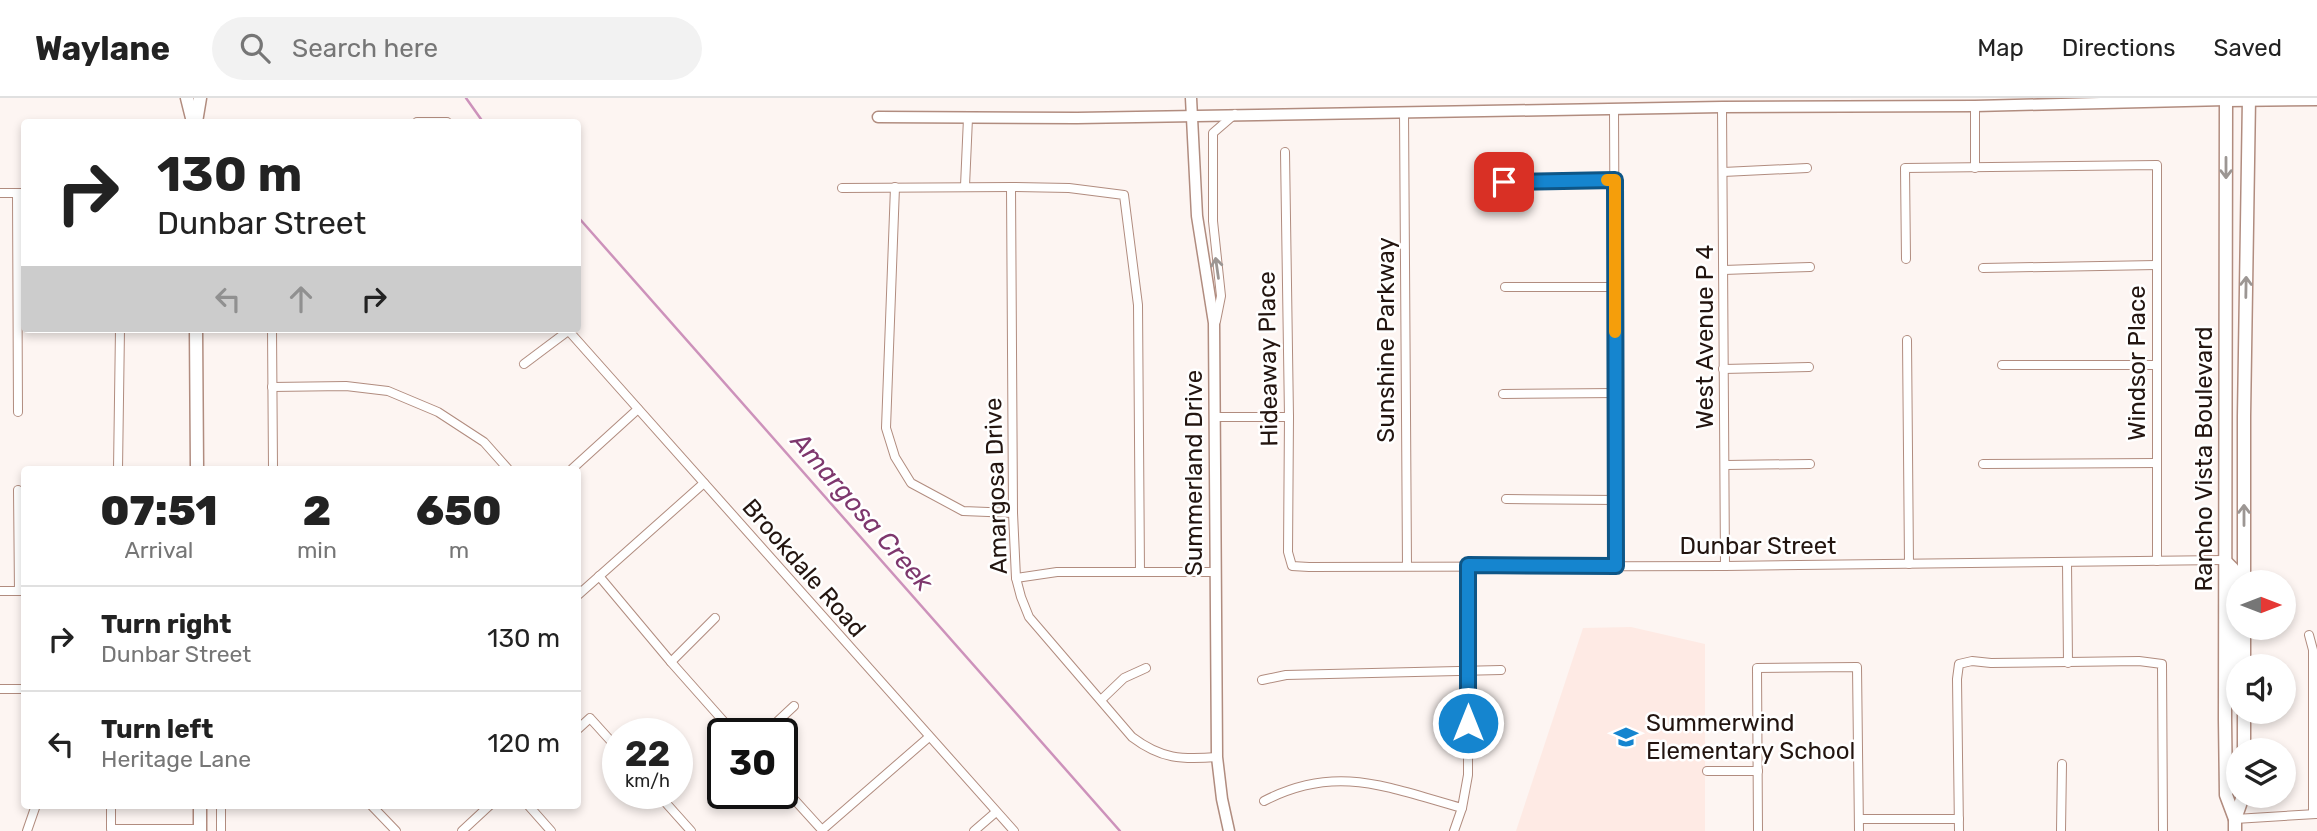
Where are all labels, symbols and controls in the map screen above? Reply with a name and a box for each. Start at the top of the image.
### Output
search box [212,17,702,80]
text: Waylane [35,29,170,68]
icon: search [236,29,274,67]
text: Search here [292,33,438,64]
text: Map [1977,34,2024,62]
text: Directions [2062,34,2175,62]
text: Saved [2213,34,2282,62]
text: 130 m [157,145,302,203]
icon: right [42,147,133,238]
pin [1474,152,1534,212]
one-way arrow [2219,156,2233,179]
icon: arrive [1485,163,1523,201]
text: Dunbar Street [157,204,366,242]
street label: Sunshine Parkway [1372,237,1400,443]
street label: West Avenue P 4 [1691,245,1719,429]
one-way arrow [1210,257,1223,279]
street label: Hideaway Place [1252,271,1284,447]
one-way arrow [2239,276,2253,299]
icon: left [209,280,247,318]
icon: ahead [282,280,320,318]
icon: right [355,280,393,318]
street label: Windsor Place [2123,285,2151,441]
street label: Rancho Vista Boulevard [2190,327,2218,591]
street label: Summerland Drive [1180,370,1208,576]
street label: Amargosa Drive [979,397,1013,575]
water label: Amargosa Creek [783,425,940,598]
text: 07:51 [100,486,218,536]
text: 2 [303,486,331,536]
text: 650 [416,486,502,536]
street label: Brookdale Road [736,493,872,643]
one-way arrow [2237,503,2251,526]
street label: Dunbar Street [1680,532,1836,560]
text: Arrival [124,536,193,564]
text: min [297,536,337,564]
text: m [449,536,469,564]
north arrow [2226,570,2296,640]
map controls [2226,570,2296,808]
text: Turn right [101,609,231,640]
icon: right [42,620,80,658]
text: 130 m [487,623,560,654]
text: Dunbar Street [101,640,251,668]
button: sound [2226,654,2296,724]
position arrow [1431,686,1505,760]
place label: Summerwind Elementary School [1646,709,1855,765]
text: Turn left [101,714,213,745]
speed limit sign: 30 [707,718,798,809]
school or university icon: Summerwind Elementary School [1612,723,1640,751]
icon: left [42,725,80,763]
text: 120 m [488,728,560,759]
text: 22 [625,733,670,775]
button: layers [2226,738,2296,808]
text: Heritage Lane [101,745,251,773]
text: km/h [625,770,670,792]

